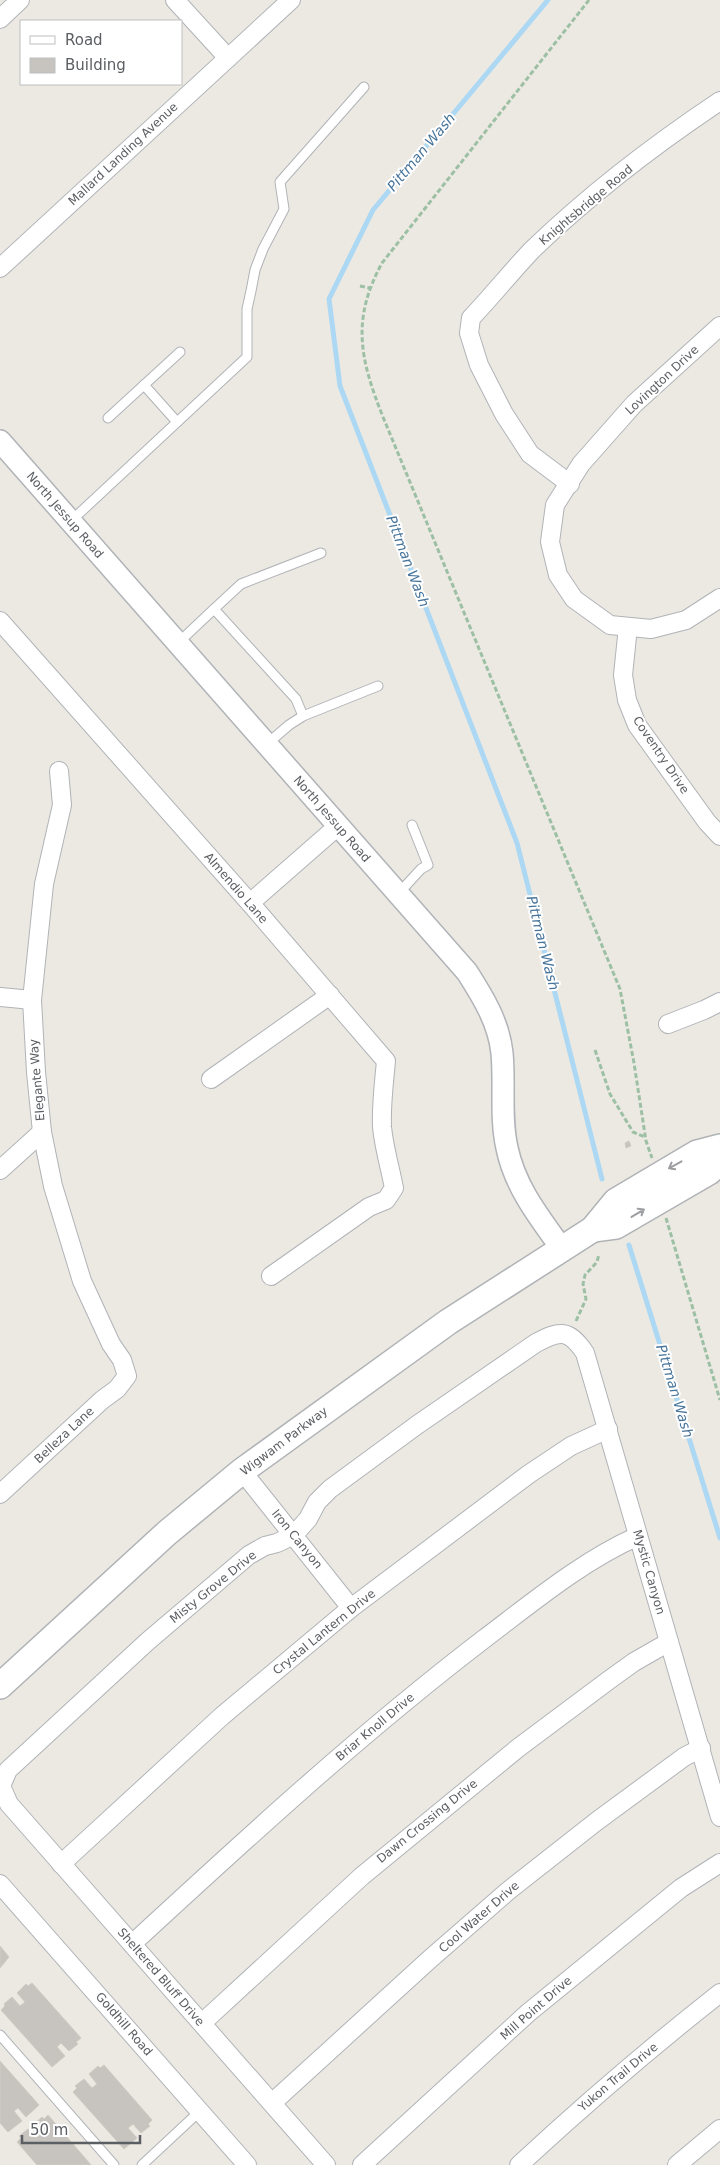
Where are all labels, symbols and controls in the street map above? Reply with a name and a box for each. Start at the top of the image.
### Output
legend [20,20,182,85]
text: Road [65,31,103,49]
text: Building [65,56,126,74]
street label: Mallard Landing Avenue [66,100,180,208]
water label: Pittman Wash [384,110,458,194]
street label: Knightsbridge Road [537,162,635,248]
street label: Lovington Drive [623,343,701,417]
street label: North Jessup Road [24,469,106,561]
water label: Pittman Wash [383,513,433,609]
street label: Coventry Drive [630,714,692,796]
street label: North Jessup Road [291,773,373,865]
street label: Almendio Lane [201,850,271,926]
water label: Pittman Wash [524,894,562,992]
street label: Elegante Way [26,1038,48,1122]
one-way arrow [668,1160,683,1170]
one-way arrow [631,1208,645,1218]
water label: Pittman Wash [653,1342,697,1440]
street label: Belleza Lane [31,1404,97,1466]
street label: Wigwam Parkway [238,1404,330,1478]
street label: Iron Canyon [269,1506,325,1572]
street label: Mystic Canyon [630,1528,668,1616]
street label: Misty Grove Drive [167,1548,259,1626]
street label: Crystal Lantern Drive [270,1586,378,1678]
street label: Briar Knoll Drive [333,1690,417,1764]
street label: Dawn Crossing Drive [374,1776,480,1866]
street label: Cool Water Drive [436,1878,522,1956]
street label: Sheltered Bluff Drive [115,1925,207,2029]
street label: Mill Point Drive [498,1973,574,2043]
street label: Goldhill Road [93,1990,155,2058]
street label: Yukon Trail Drive [575,2040,660,2115]
scale bar [22,2112,140,2144]
text: 50 m [30,2121,68,2139]

